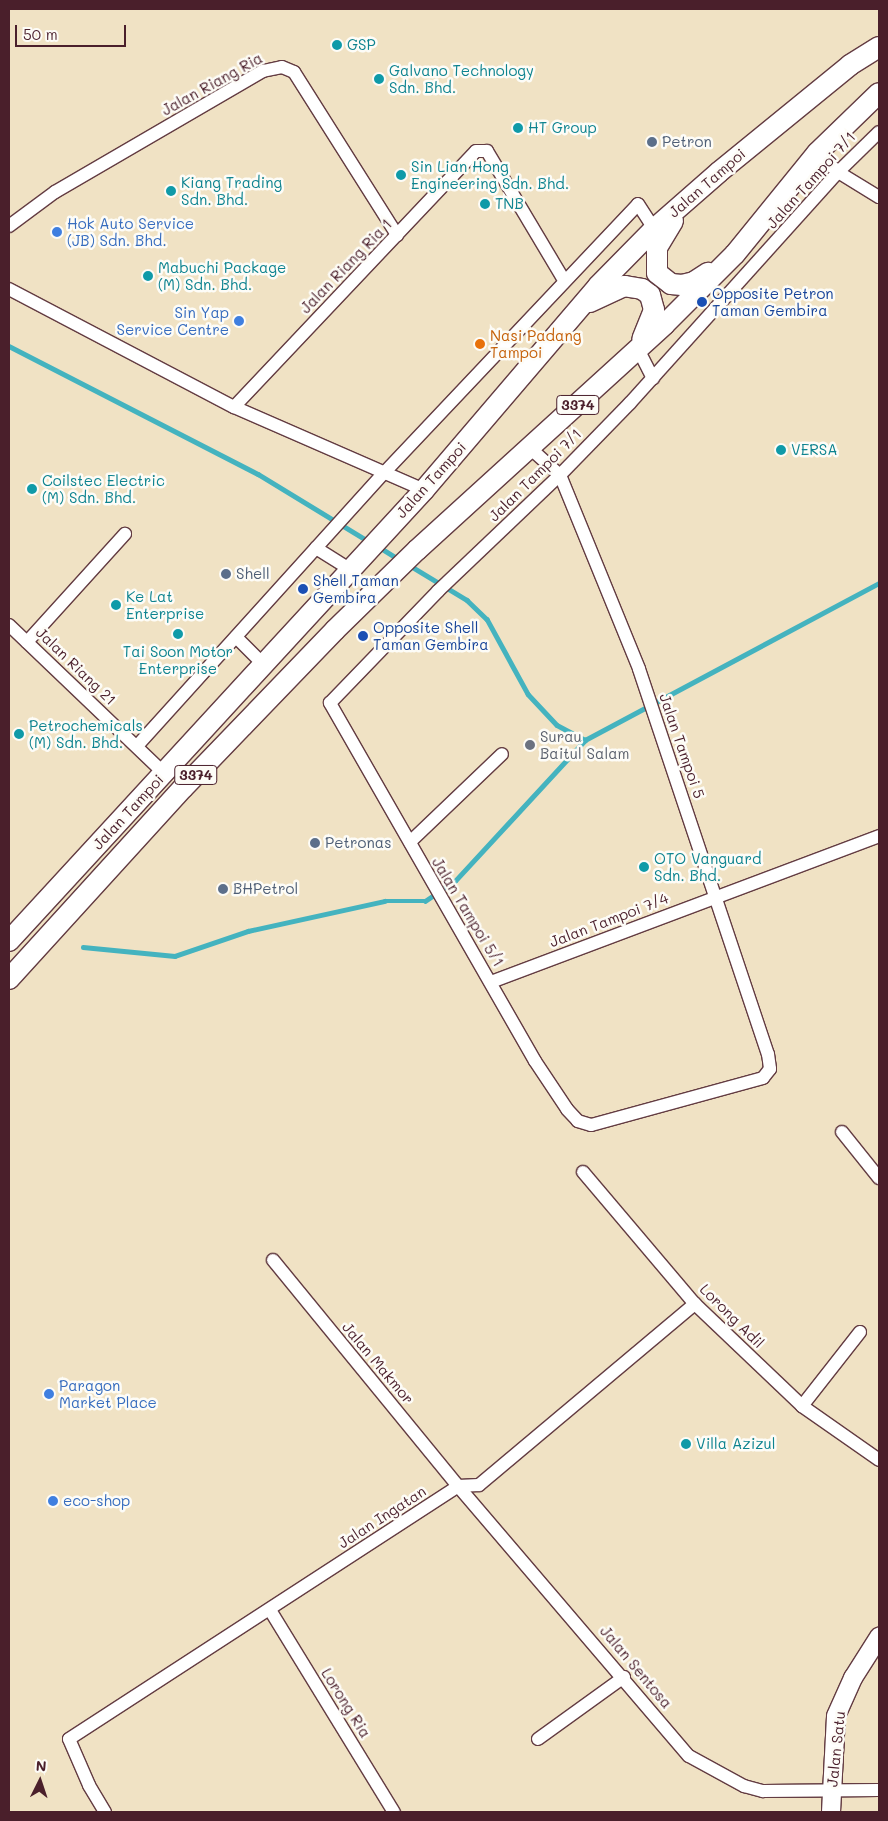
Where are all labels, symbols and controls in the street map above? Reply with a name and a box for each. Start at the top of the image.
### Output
scale bar [18,15,129,47]
text: 50 m [23,24,58,44]
place label: GSP [347,36,376,54]
marker: GSP [331,39,343,51]
street label: Jalan Riang Ria [158,49,266,119]
place label: Galvano Technology Sdn. Bhd. [389,61,534,96]
marker: Galvano Technology Sdn. Bhd. [373,73,385,85]
place label: HT Group [528,119,597,137]
marker: HT Group [512,122,524,134]
street label: Jalan Tampoi 7/1 [763,128,859,232]
place label: Petron [662,133,712,151]
marker: Petron [646,136,658,148]
street label: Jalan Tampoi [665,145,749,221]
place label: Sin Lian Hong Engineering Sdn. Bhd. [411,157,569,192]
marker: Sin Lian Hong Engineering Sdn. Bhd. [395,169,407,181]
place label: Kiang Trading Sdn. Bhd. [181,173,282,208]
marker: Kiang Trading Sdn. Bhd. [165,185,177,197]
place label: TNB [495,195,524,213]
marker: TNB [479,198,491,210]
place label: Hok Auto Service (JB) Sdn. Bhd. [67,214,194,249]
street label: Jalan Riang Ria 1 [296,215,396,317]
marker: Hok Auto Service (JB) Sdn. Bhd. [51,226,63,238]
place label: Mabuchi Package (M) Sdn. Bhd. [158,258,286,293]
marker: Mabuchi Package (M) Sdn. Bhd. [142,270,154,282]
place label: Opposite Petron Taman Gembira [712,284,834,319]
marker: Opposite Petron Taman Gembira [696,296,708,308]
place label: Sin Yap Service Centre [117,303,229,338]
marker: Sin Yap Service Centre [233,315,245,327]
place label: Nasi Padang Tampoi [490,326,581,361]
marker: Nasi Padang Tampoi [474,338,486,350]
road number: 3374 [556,394,600,416]
street label: Jalan Tampoi 7/1 [485,425,585,525]
street label: Jalan Tampoi [392,438,470,522]
place label: VERSA [791,441,838,459]
marker: VERSA [775,444,787,456]
place label: Coilstec Electric (M) Sdn. Bhd. [42,471,165,506]
marker: Coilstec Electric (M) Sdn. Bhd. [26,483,38,495]
place label: Shell [236,565,270,583]
marker: Shell [220,568,232,580]
place label: Shell Taman Gembira [313,571,399,606]
marker: Shell Taman Gembira [297,583,309,595]
place label: Ke Lat Enterprise [126,587,204,622]
marker: Ke Lat Enterprise [110,599,122,611]
place label: Opposite Shell Taman Gembira [373,618,488,653]
street label: Jalan Riang 21 [32,623,120,709]
marker: Tai Soon Motor Enterprise [172,628,184,640]
marker: Opposite Shell Taman Gembira [357,630,369,642]
place label: Tai Soon Motor Enterprise [123,642,233,677]
street label: Jalan Tampoi 5 [656,691,708,801]
place label: Petrochemicals (M) Sdn. Bhd. [29,716,143,751]
place label: Surau Baitul Salam [540,727,629,762]
marker: Petrochemicals (M) Sdn. Bhd. [13,728,25,740]
marker: Surau Baitul Salam [524,739,536,751]
road number: 3374 [174,764,218,786]
street label: Jalan Tampoi [89,771,167,853]
place label: Petronas [325,834,391,852]
marker: Petronas [309,837,321,849]
place label: OTO Vanguard Sdn. Bhd. [654,849,762,884]
street label: Jalan Tampoi 5/1 [428,854,508,970]
marker: OTO Vanguard Sdn. Bhd. [638,861,650,873]
place label: BHPetrol [233,880,298,898]
marker: BHPetrol [217,883,229,895]
street label: Jalan Tampoi 7/4 [547,889,671,951]
street label: Lorong Adil [696,1280,768,1352]
street label: Jalan Makmor [339,1318,417,1408]
place label: Paragon Market Place [59,1376,157,1411]
marker: Paragon Market Place [43,1388,55,1400]
place label: Villa Azizul [696,1435,776,1453]
marker: Villa Azizul [680,1438,692,1450]
street label: Jalan Ingatan [335,1482,429,1552]
place label: eco-shop [63,1492,130,1510]
marker: eco-shop [47,1495,59,1507]
street label: Jalan Sentosa [596,1622,676,1712]
street label: Lorong Ria [318,1665,374,1741]
street label: Jalan Satu [823,1710,849,1788]
north arrow [15,1756,65,1806]
text: N [35,1756,47,1775]

